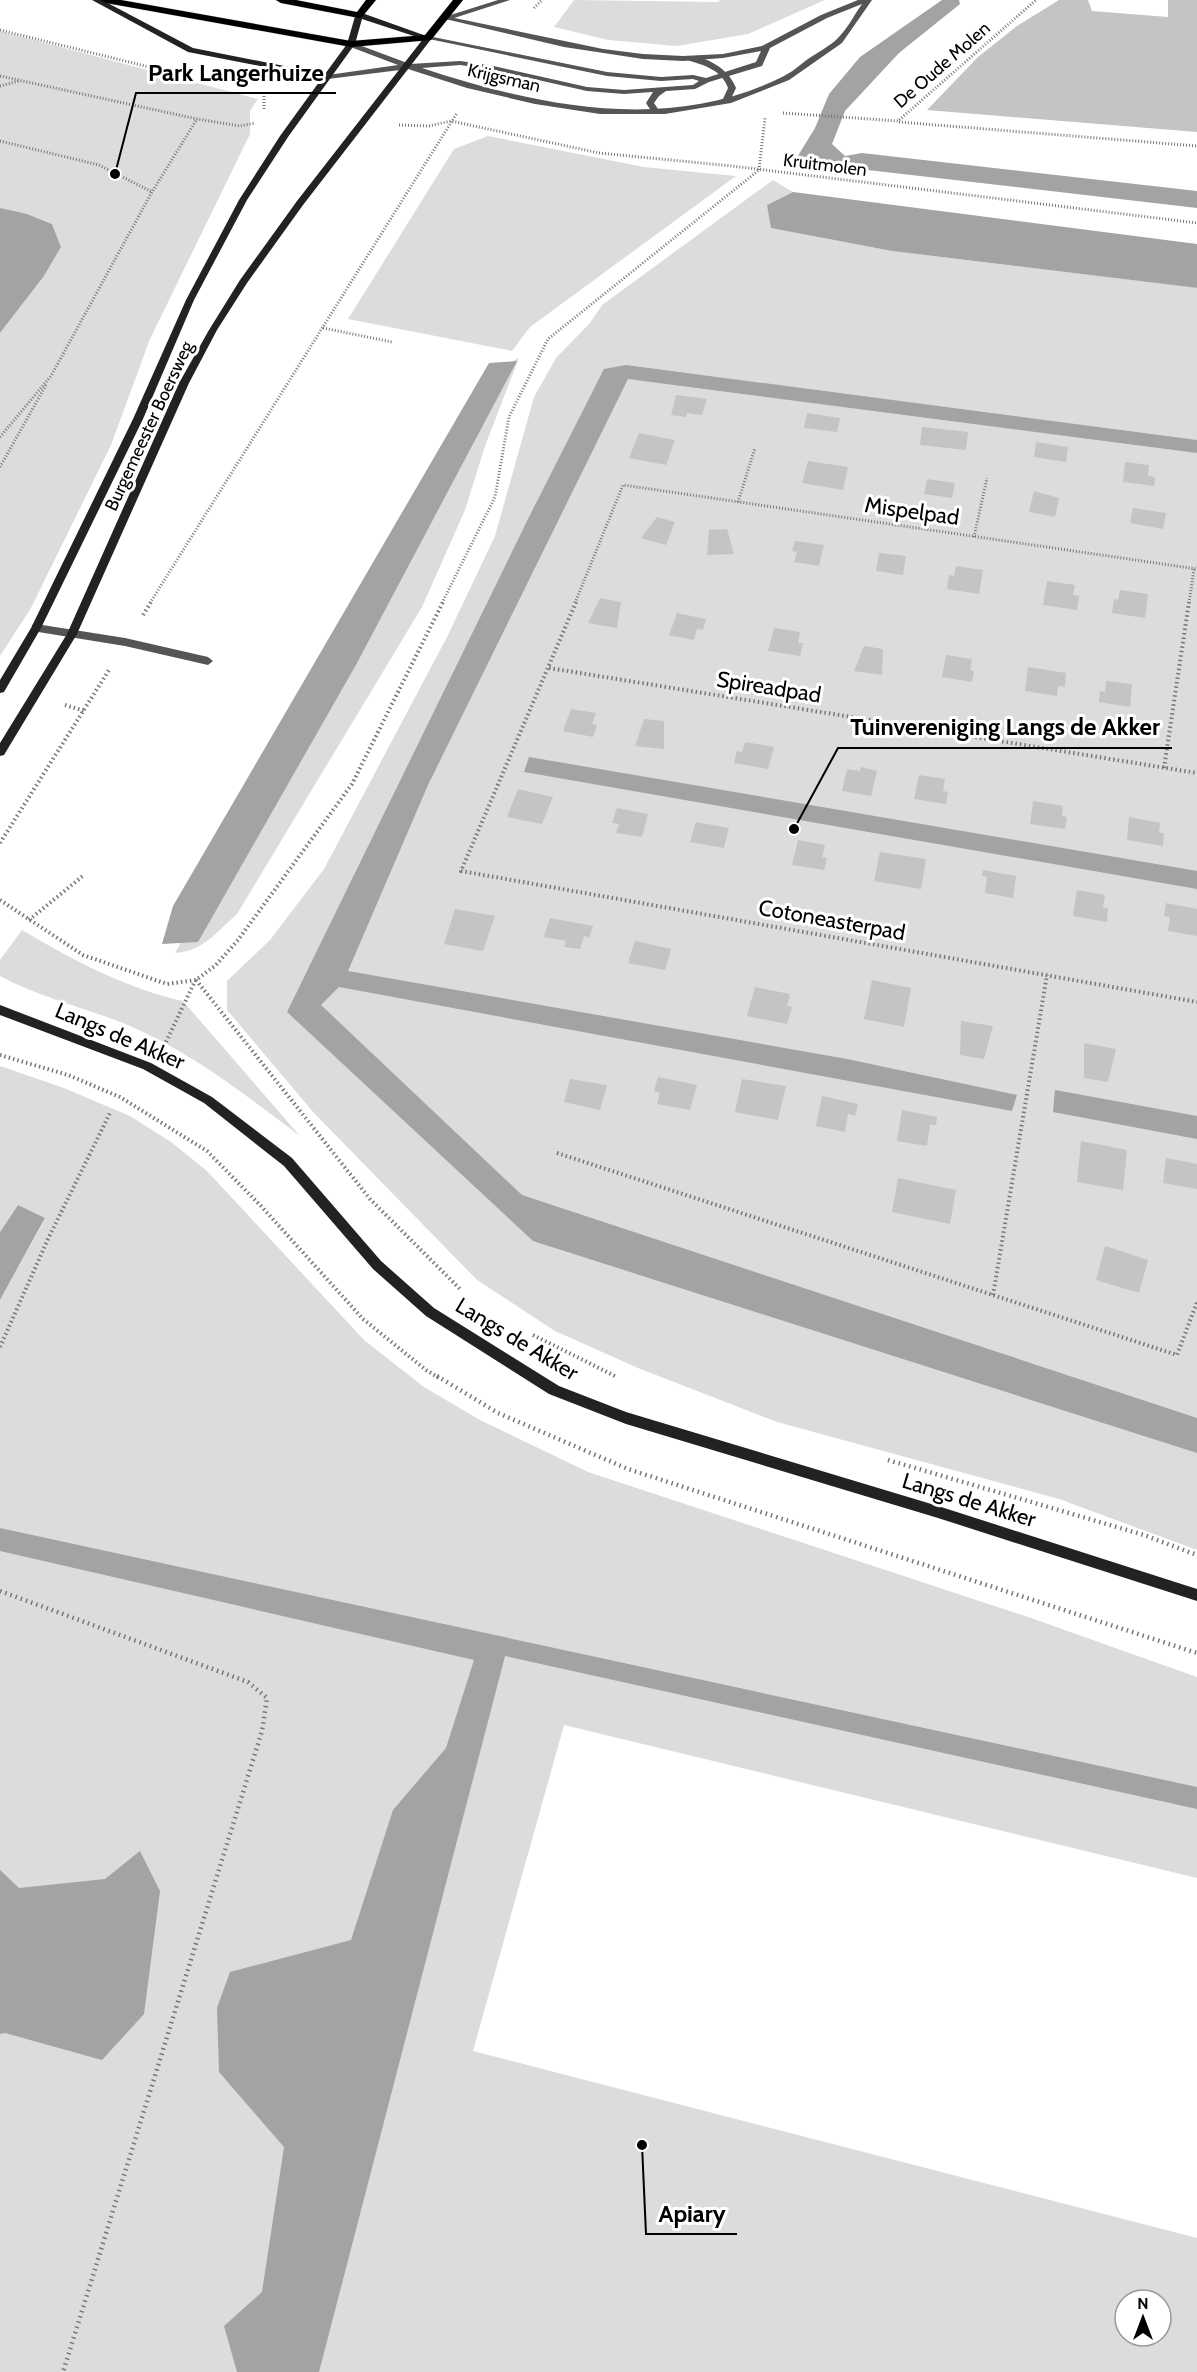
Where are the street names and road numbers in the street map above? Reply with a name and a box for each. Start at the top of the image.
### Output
street label: De Oude Molen [889,17,995,113]
street label: Krijgsman [465,59,543,97]
street label: Kruitmolen [782,149,868,181]
street label: Burgemeester Boersweg [100,337,198,514]
street label: Mispelpad [863,491,961,531]
street label: Spireadpad [715,665,823,709]
street label: Cotoneasterpad [757,894,907,946]
street label: Langs de Akker [51,997,189,1075]
street label: Langs de Akker [451,1292,583,1386]
street label: Langs de Akker [899,1467,1039,1533]

